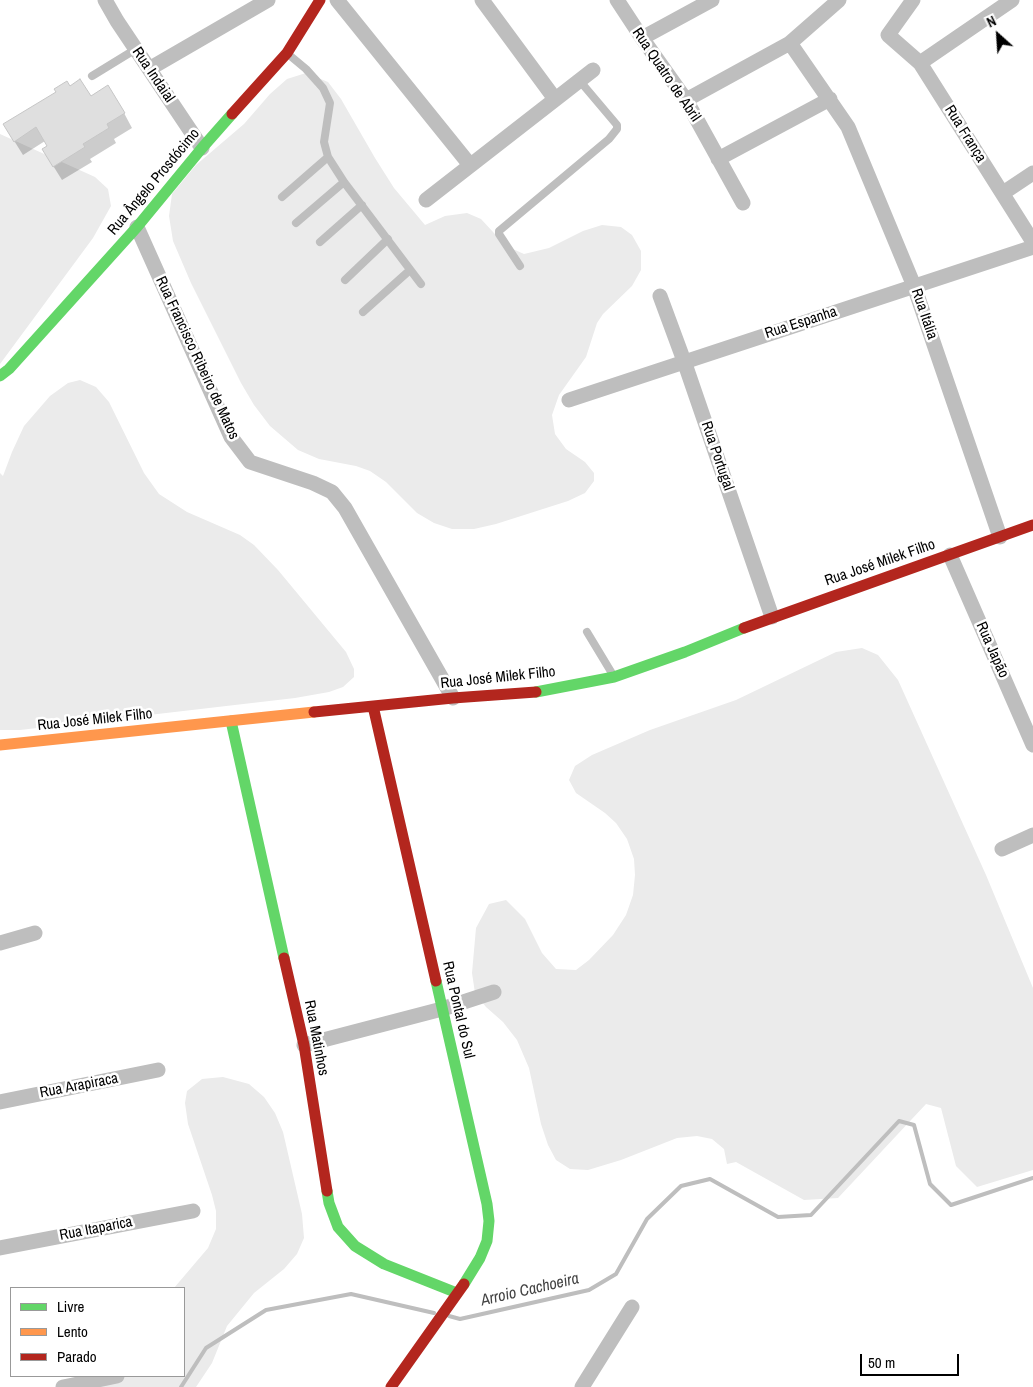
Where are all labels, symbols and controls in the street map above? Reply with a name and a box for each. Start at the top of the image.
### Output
north arrow [973,10,1023,60]
text: N [984,12,999,31]
street label: Rua Quatro de Abril [628,25,704,125]
street label: Rua Indaial [128,44,178,106]
street label: Rua França [940,102,990,166]
street label: Rua Ângelo Prosdócimo [104,125,204,239]
street label: Rua Francisco Ribeiro de Matos [151,274,243,442]
street label: Rua Itália [907,286,941,342]
street label: Rua Espanha [763,303,839,343]
street label: Rua Portugal [697,419,737,493]
street label: Rua José Milek Filho [822,536,938,590]
street label: Rua Japão [972,619,1012,681]
street label: Rua José Milek Filho [440,663,556,693]
street label: Rua José Milek Filho [37,705,153,735]
street label: Rua Pontal do Sul [438,960,478,1060]
street label: Rua Matinhos [300,999,332,1077]
street label: Rua Arapiraca [38,1070,120,1102]
street label: Rua Itaparica [58,1213,134,1245]
water label: Arroio Cachoeira [479,1269,581,1311]
legend [10,1287,185,1377]
text: Livre [57,1296,84,1317]
text: Lento [57,1321,88,1342]
scale bar [863,1344,962,1376]
text: Parado [57,1346,97,1367]
text: 50 m [868,1352,895,1373]

